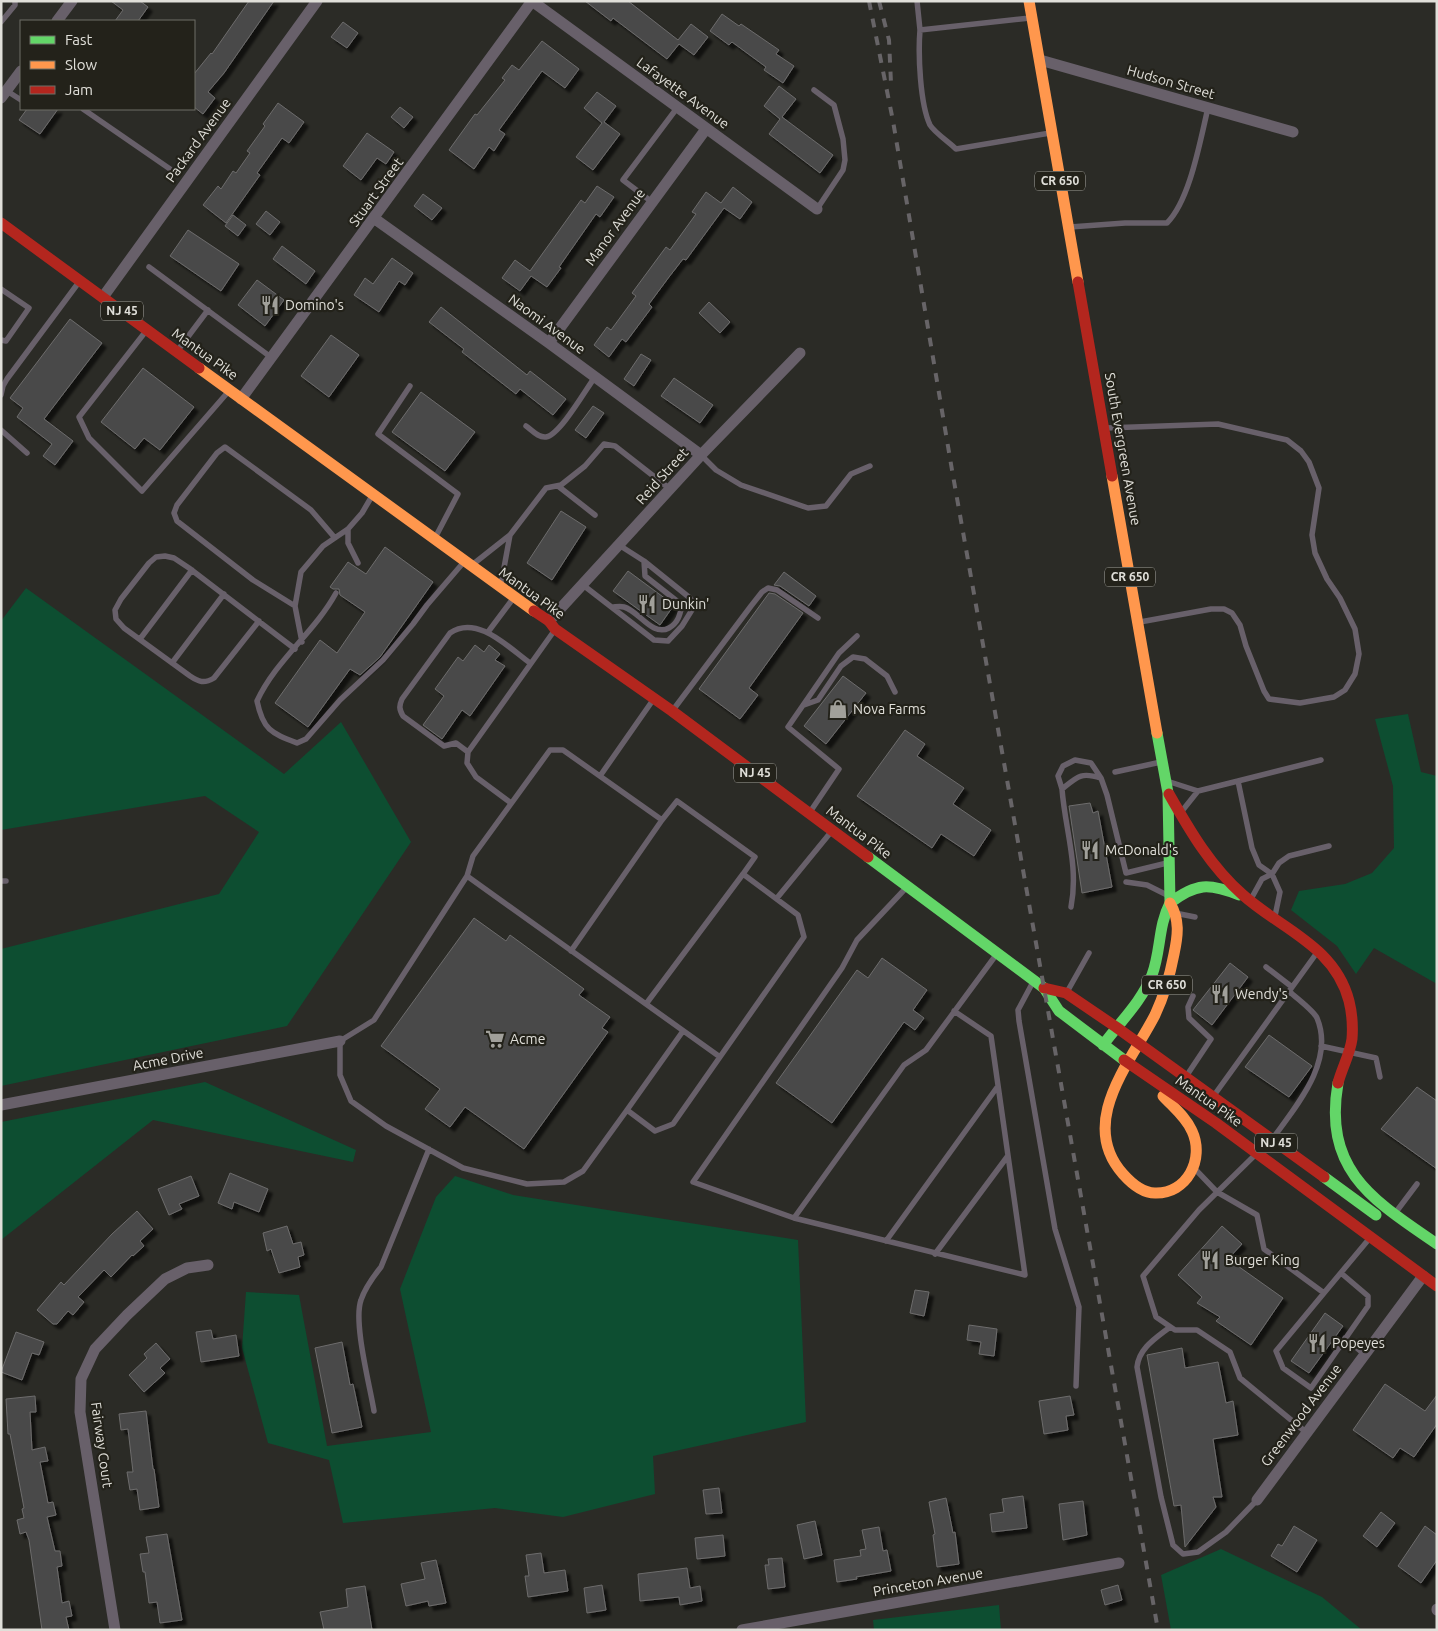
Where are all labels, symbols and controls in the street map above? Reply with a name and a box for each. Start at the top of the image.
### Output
legend [20,20,195,110]
text: Fast [65,31,93,48]
street label: Lafayette Avenue [634,54,732,132]
text: Slow [65,56,98,73]
street label: Hudson Street [1125,62,1217,102]
text: Jam [65,81,93,98]
street label: Packard Avenue [162,95,234,185]
street label: Stuart Street [346,154,407,230]
road number: CR 650 [1035,172,1085,190]
street label: Manor Avenue [582,185,648,269]
street label: Naomi Avenue [505,291,589,357]
restaurant icon: Domino's [259,294,281,316]
place label: Domino's [285,297,344,313]
road number: NJ 45 [101,302,143,321]
street label: Mantua Pike [169,325,241,383]
street label: South Evergreen Avenue [1102,371,1144,527]
street label: Reid Street [633,444,692,507]
street label: Mantua Pike [496,564,568,622]
road number: CR 650 [1105,568,1155,586]
restaurant icon: Dunkin' [636,593,658,615]
place label: Dunkin' [662,596,709,612]
shop icon: Nova Farms [827,698,849,720]
place label: Nova Farms [853,701,926,717]
road number: NJ 45 [734,764,776,782]
street label: Mantua Pike [823,802,895,862]
restaurant icon: McDonald's [1079,839,1101,861]
place label: McDonald's [1105,842,1178,858]
road number: CR 650 [1142,976,1192,994]
restaurant icon: Wendy's [1209,983,1231,1005]
place label: Wendy's [1235,986,1288,1002]
supermarket icon: Acme [484,1028,506,1050]
place label: Acme [510,1031,545,1047]
street label: Acme Drive [131,1044,205,1074]
street label: Mantua Pike [1173,1072,1245,1130]
road number: NJ 45 [1255,1134,1297,1152]
restaurant icon: Burger King [1199,1249,1221,1271]
place label: Burger King [1225,1252,1300,1268]
restaurant icon: Popeyes [1306,1332,1328,1354]
place label: Popeyes [1332,1335,1385,1351]
street label: Greenwood Avenue [1257,1361,1345,1469]
street label: Fairway Court [88,1401,116,1489]
street label: Princeton Avenue [872,1564,984,1600]

